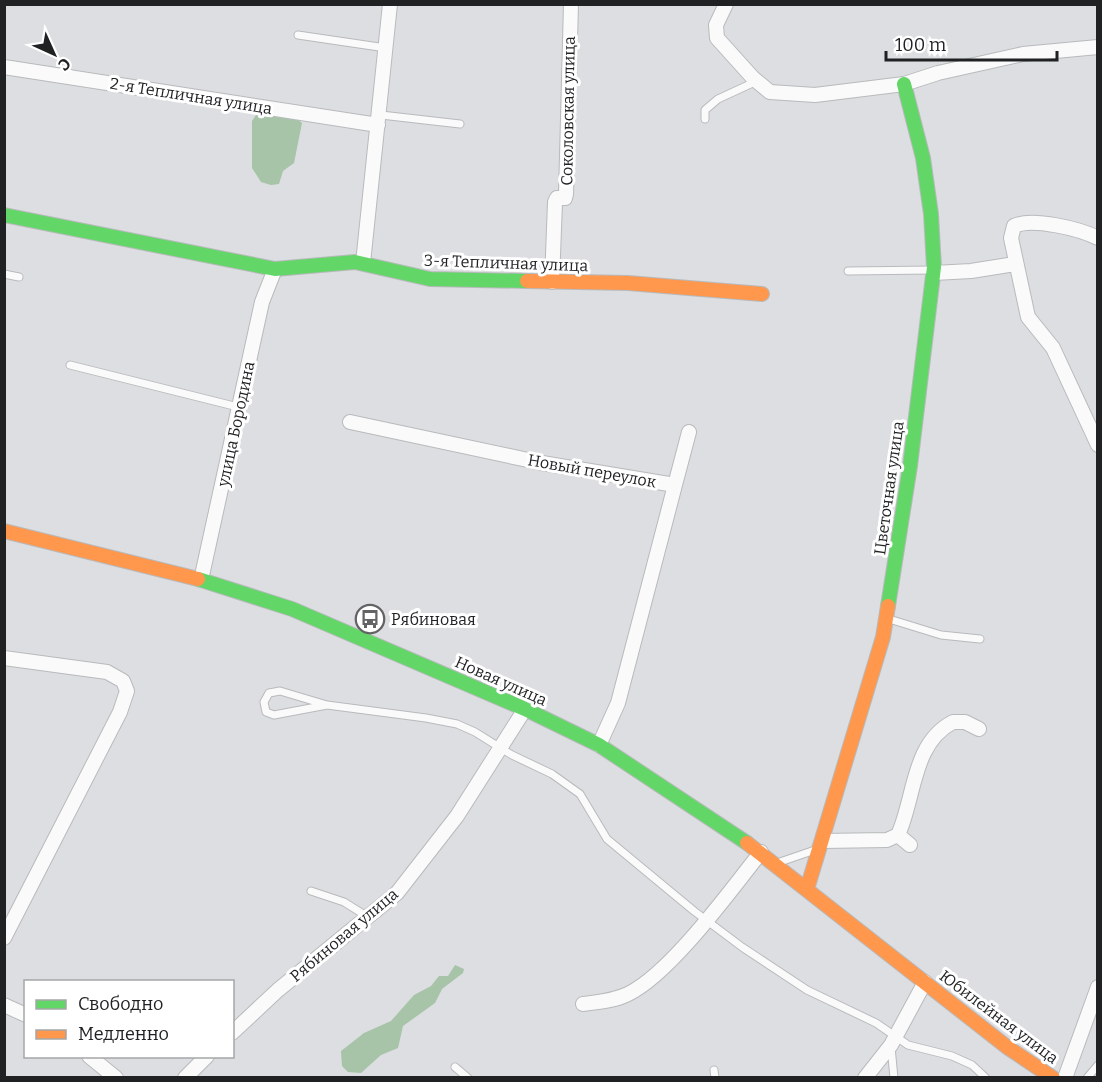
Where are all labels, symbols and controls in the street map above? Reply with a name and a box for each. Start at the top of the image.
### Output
north arrow [24,24,84,84]
scale bar [886,24,1057,62]
text: 100 m [895,34,946,56]
street label: Соколовская улица [557,36,579,186]
text: С [54,54,75,75]
street label: 2-я Тепличная улица [109,74,274,118]
street label: 3-я Тепличная улица [423,251,589,275]
street label: улица Бородина [213,359,259,489]
street label: Цветочная улица [870,420,908,556]
street label: Новый переулок [526,450,658,492]
bus stop icon: Рябиновая [354,603,386,635]
place label: Рябиновая [391,610,476,629]
street label: Новая улица [452,652,550,710]
street label: Рябиновая улица [286,884,402,986]
street label: Юбилейная улица [936,966,1062,1068]
legend [24,980,234,1058]
text: Свободно [78,993,163,1015]
text: Медленно [78,1023,169,1045]

